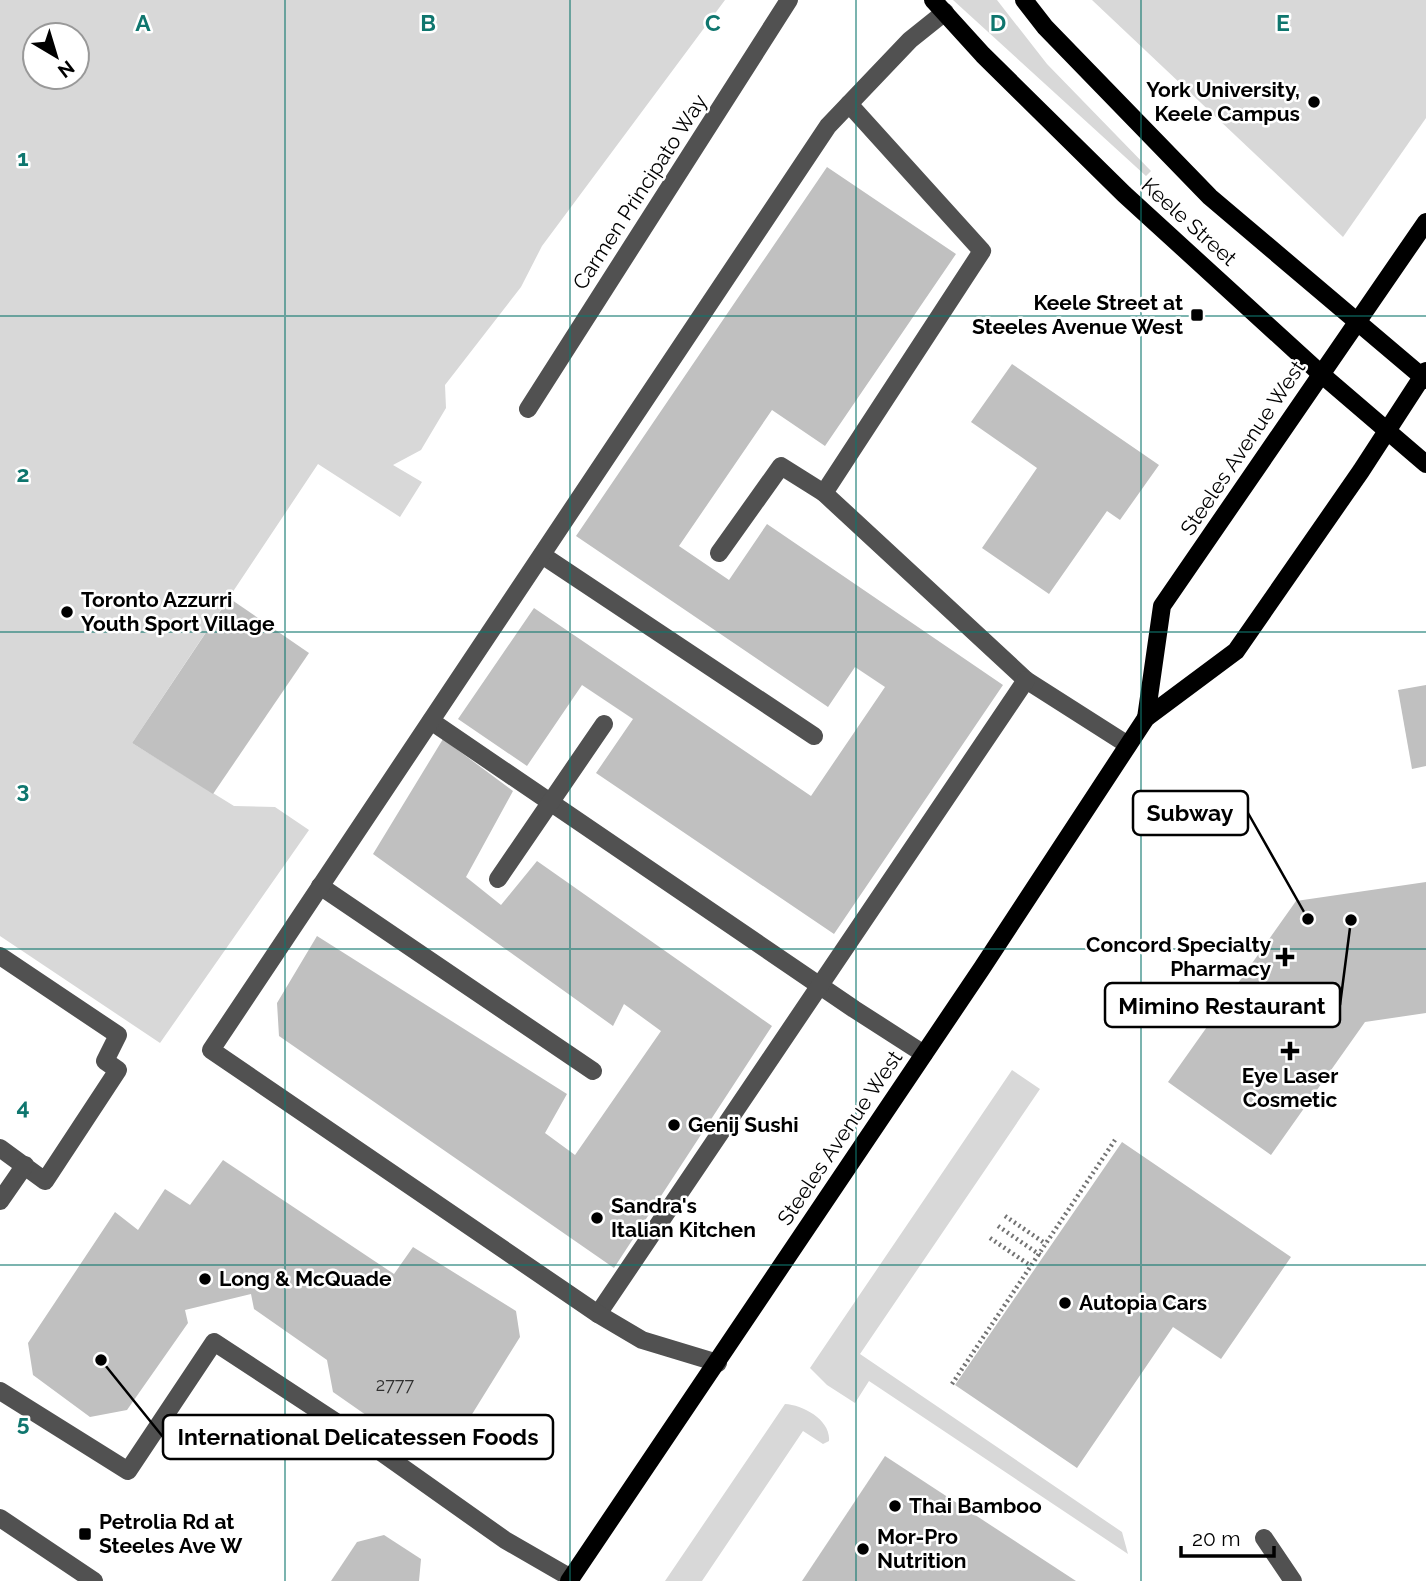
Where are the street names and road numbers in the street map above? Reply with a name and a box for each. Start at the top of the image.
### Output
street label: Carmen Principato Way [567,90,712,294]
street label: Keele Street [1137,172,1242,271]
street label: Steeles Avenue West [1175,356,1310,540]
street label: Steeles Avenue West [772,1046,907,1230]

